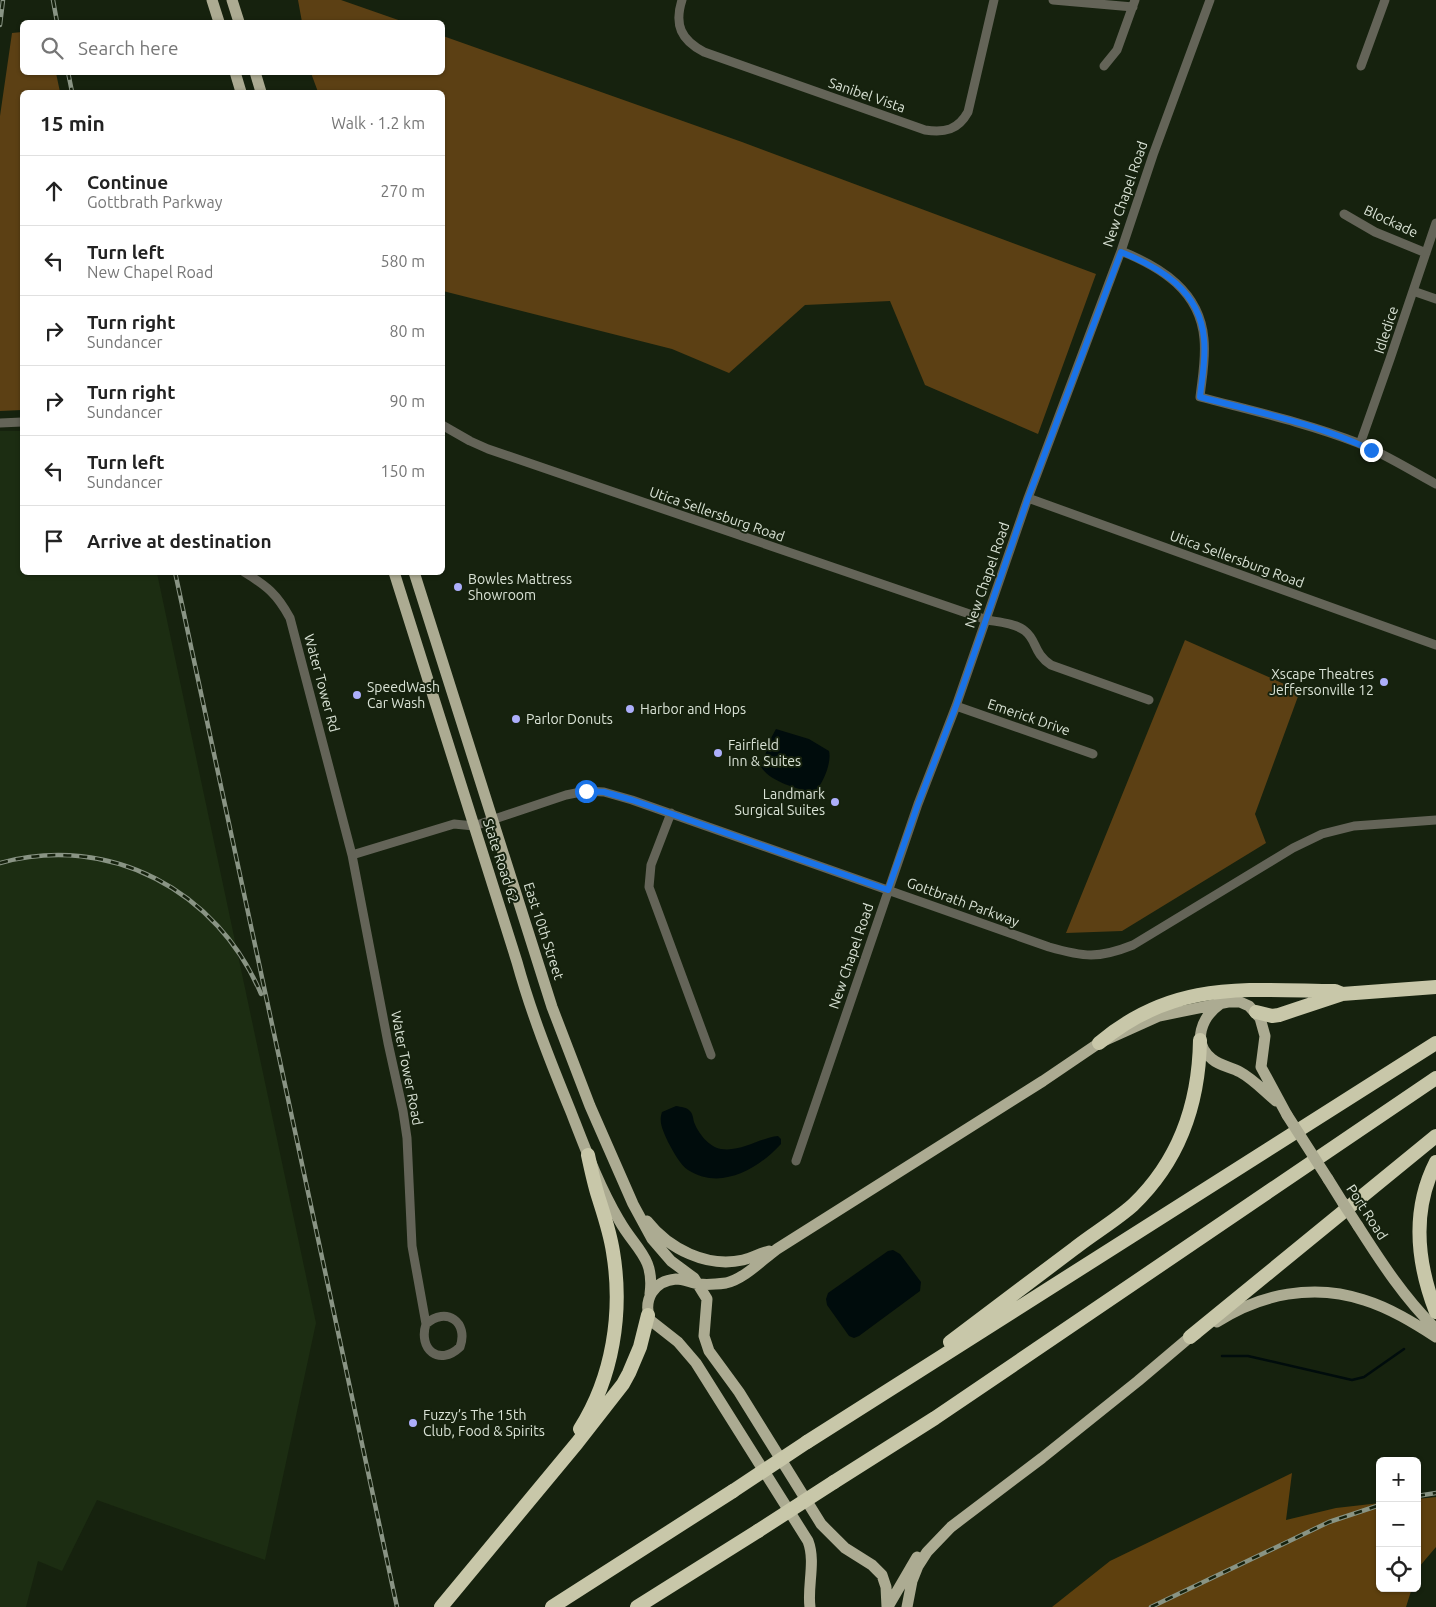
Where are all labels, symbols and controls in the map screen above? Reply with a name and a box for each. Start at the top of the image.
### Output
search box [20,20,445,75]
icon: search [38,34,66,62]
text: Search here [78,37,178,59]
street label: Sanibel Vista [826,74,908,116]
text: 15 min [40,111,105,135]
text: Walk · 1.2 km [331,114,425,132]
street label: New Chapel Road [1099,139,1151,249]
text: Continue [87,171,168,193]
icon: ahead [40,177,68,205]
text: 270 m [380,182,425,200]
text: Gottbrath Parkway [87,193,222,211]
street label: Blockade [1362,202,1420,240]
text: Turn left [87,241,165,263]
icon: left [40,247,68,275]
text: 580 m [380,252,425,270]
text: New Chapel Road [87,263,213,281]
street label: Idledice [1371,304,1401,356]
text: Turn right [87,311,175,333]
icon: right [40,317,68,345]
text: 80 m [389,322,425,340]
text: Sundancer [87,333,163,351]
text: Turn right [87,381,175,403]
icon: right [40,387,68,415]
text: 90 m [389,392,425,410]
text: Sundancer [87,403,163,421]
route end [1360,439,1383,462]
text: Turn left [87,451,165,473]
icon: left [40,457,68,485]
text: 150 m [380,462,425,480]
text: Sundancer [87,473,163,491]
street label: Utica Sellersburg Road [647,483,787,545]
street label: New Chapel Road [961,520,1013,630]
icon: arrive [40,527,68,555]
street label: Utica Sellersburg Road [1168,527,1306,591]
text: Arrive at destination [87,530,272,552]
place label: Bowles Mattress Showroom [468,571,572,603]
marker: Bowles Mattress Showroom [452,581,464,593]
street label: Water Tower Rd [301,632,343,734]
place label: Xscape Theatres Jeffersonville 12 [1269,666,1374,698]
marker: Xscape Theatres Jeffersonville 12 [1378,676,1390,688]
place label: SpeedWash Car Wash [367,679,440,711]
marker: SpeedWash Car Wash [351,689,363,701]
street label: Emerick Drive [986,695,1072,739]
place label: Harbor and Hops [640,701,746,717]
marker: Harbor and Hops [624,703,636,715]
place label: Parlor Donuts [526,711,613,727]
marker: Parlor Donuts [510,713,522,725]
place label: Fairfield Inn & Suites [728,737,801,769]
marker: Fairfield Inn & Suites [712,747,724,759]
route start [575,780,598,803]
place label: Landmark Surgical Suites [734,786,825,818]
marker: Landmark Surgical Suites [829,796,841,808]
street label: State Road 62 [480,817,522,905]
street label: Gottbrath Parkway [905,874,1022,930]
street label: East 10th Street [521,880,567,982]
street label: New Chapel Road [825,901,877,1011]
street label: Water Tower Road [388,1009,426,1127]
street label: Port Road [1343,1181,1391,1243]
place label: Fuzzy’s The 15th Club, Food & Spirits [423,1407,545,1439]
marker: Fuzzy’s The 15th Club, Food & Spirits [407,1417,419,1429]
map controls [1376,1457,1421,1592]
button: + [1376,1457,1421,1502]
button: − [1376,1502,1421,1547]
button: locate [1376,1547,1421,1592]

